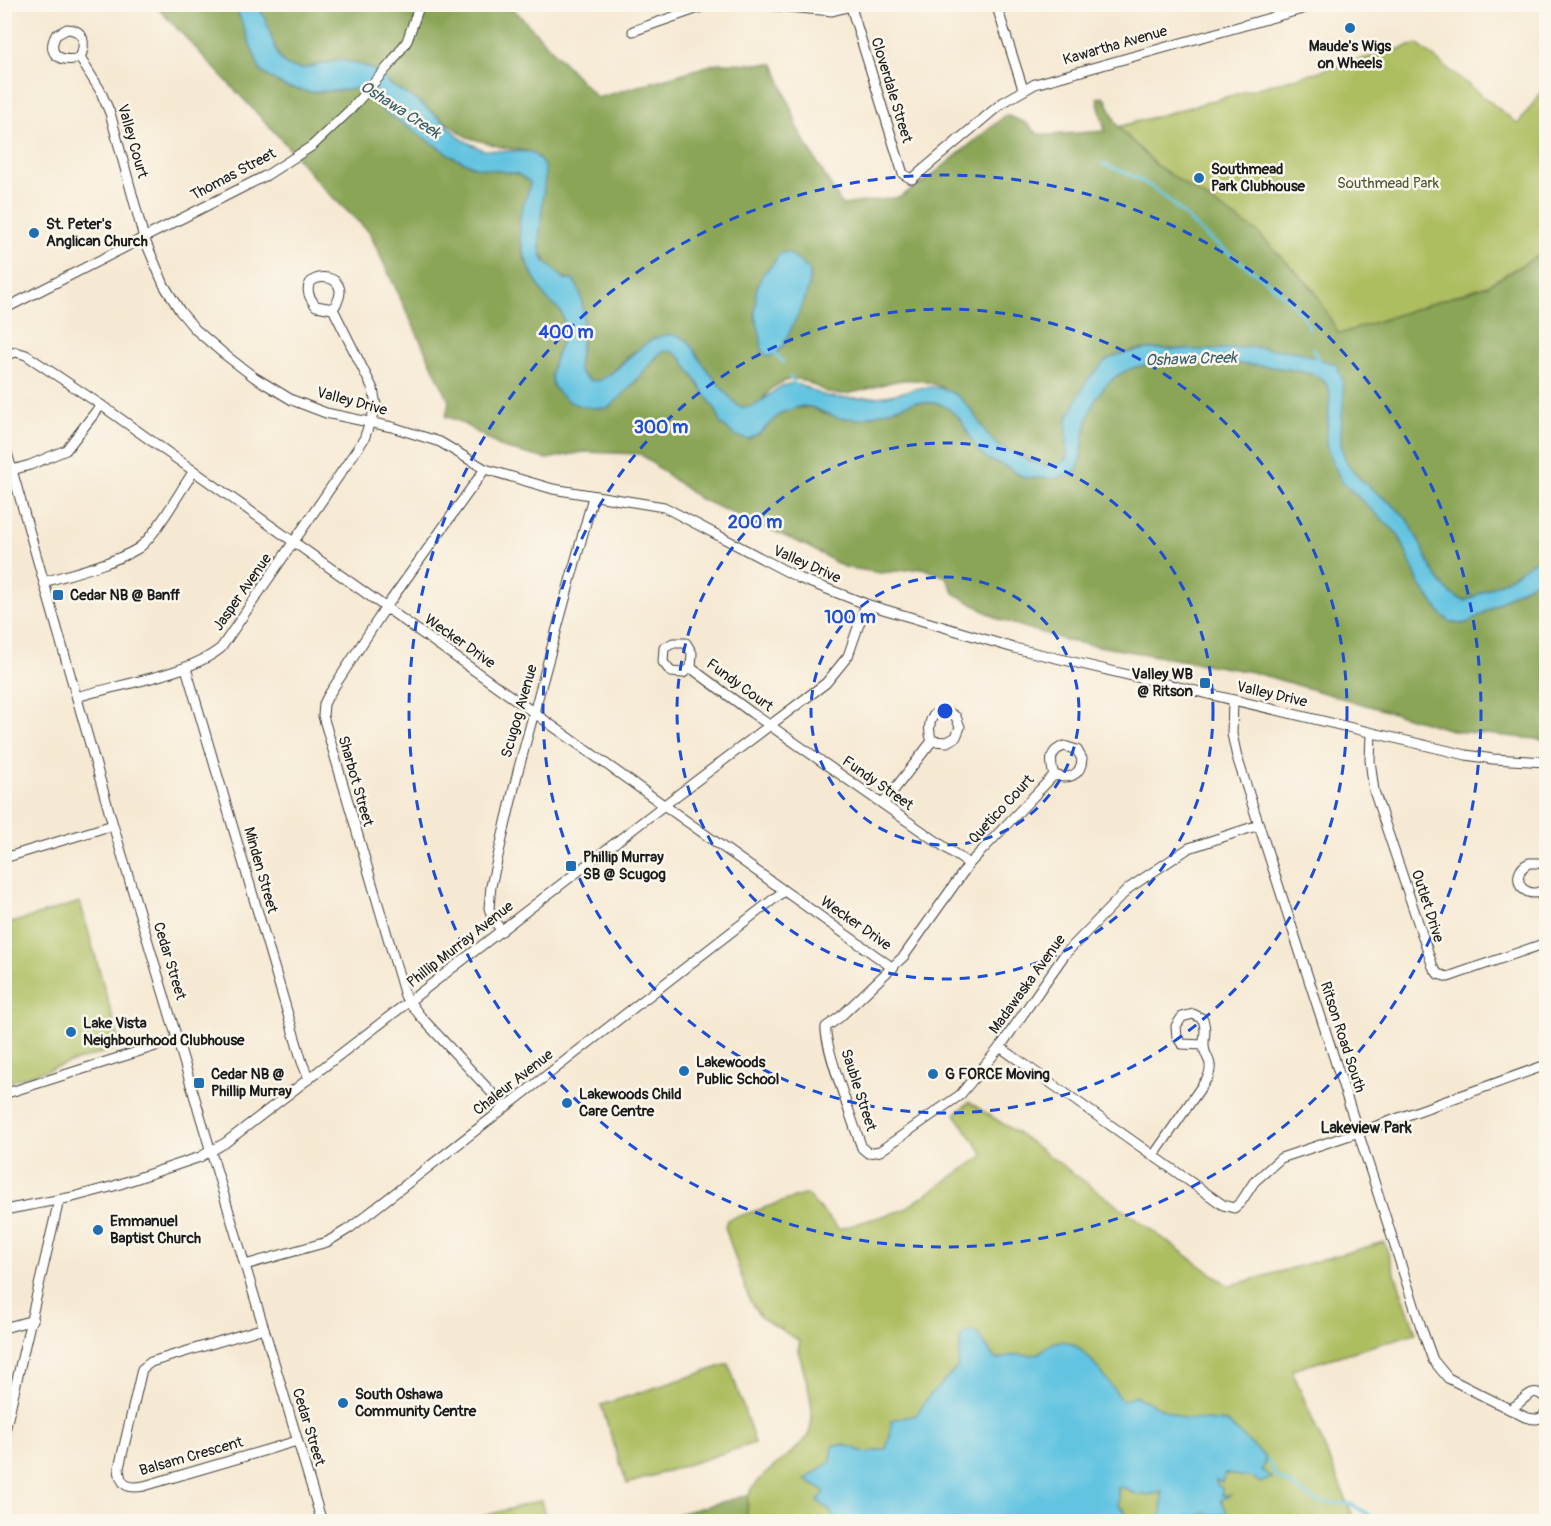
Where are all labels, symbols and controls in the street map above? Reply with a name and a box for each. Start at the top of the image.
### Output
street label: Kawartha Avenue [1061,21,1170,69]
marker: Maude's Wigs on Wheels [1343,21,1357,35]
street label: Cloverdale Street [866,35,917,146]
place label: Maude's Wigs on Wheels [1309,37,1392,73]
water label: Oshawa Creek [357,76,445,144]
street label: Valley Court [113,102,152,181]
street label: Thomas Street [187,144,280,205]
place label: Southmead Park Clubhouse [1211,160,1306,196]
marker: Southmead Park Clubhouse [1192,171,1206,185]
park label: Southmead Park [1337,174,1440,193]
place label: St. Peter's Anglican Church [46,215,148,251]
marker: St. Peter's Anglican Church [27,226,41,240]
text: 400 m [539,321,593,344]
water label: Oshawa Creek [1145,347,1239,371]
street label: Valley Drive [315,383,390,420]
text: 300 m [634,416,688,439]
text: 200 m [728,511,782,534]
street label: Valley Drive [770,541,844,588]
street label: Jasper Avenue [209,549,276,635]
place label: Cedar NB @ Banff [70,586,180,605]
marker: Cedar NB @ Banff [51,588,65,602]
text: 100 m [824,606,876,629]
street label: Wecker Drive [421,610,499,673]
street label: Fundy Court [702,655,778,717]
street label: Scugog Avenue [497,662,542,760]
place label: Valley WB @ Ritson [1132,665,1194,701]
marker: Valley WB @ Ritson [1198,676,1212,690]
street label: Valley Drive [1235,677,1310,712]
centre of rings [935,701,955,721]
street label: Sharbot Street [333,734,378,830]
street label: Fundy Street [838,752,918,815]
street label: Quetico Court [964,770,1039,848]
street label: Minden Street [239,825,282,916]
place label: Phillip Murray SB @ Scugog [583,848,666,884]
marker: Phillip Murray SB @ Scugog [564,859,578,873]
street label: Outlet Drive [1407,867,1448,946]
street label: Wecker Drive [817,892,895,955]
street label: Phillip Murray Avenue [403,896,518,992]
street label: Cedar Street [149,920,191,1003]
street label: Madawaska Avenue [985,930,1070,1038]
street label: Ritson Road South [1316,979,1369,1095]
place label: Lake Vista Neighbourhood Clubhouse [83,1014,245,1050]
marker: Lake Vista Neighbourhood Clubhouse [64,1025,78,1039]
street label: Chaleur Avenue [469,1045,558,1120]
street label: Sauble Street [836,1047,881,1135]
place label: Lakewoods Public School [696,1053,779,1089]
marker: Lakewoods Public School [677,1064,691,1078]
place label: Cedar NB @ Phillip Murray [211,1065,292,1101]
place label: G FORCE Moving [945,1065,1050,1084]
marker: G FORCE Moving [926,1067,940,1081]
marker: Cedar NB @ Phillip Murray [192,1076,206,1090]
place label: Lakewoods Child Care Centre [579,1085,682,1121]
marker: Lakewoods Child Care Centre [560,1096,574,1110]
district label: Lakeview Park [1320,1118,1412,1138]
place label: Emmanuel Baptist Church [110,1212,201,1248]
marker: Emmanuel Baptist Church [91,1223,105,1237]
place label: South Oshawa Community Centre [355,1385,477,1421]
street label: Cedar Street [288,1386,330,1469]
marker: South Oshawa Community Centre [336,1396,350,1410]
street label: Balsam Crescent [137,1432,246,1480]

